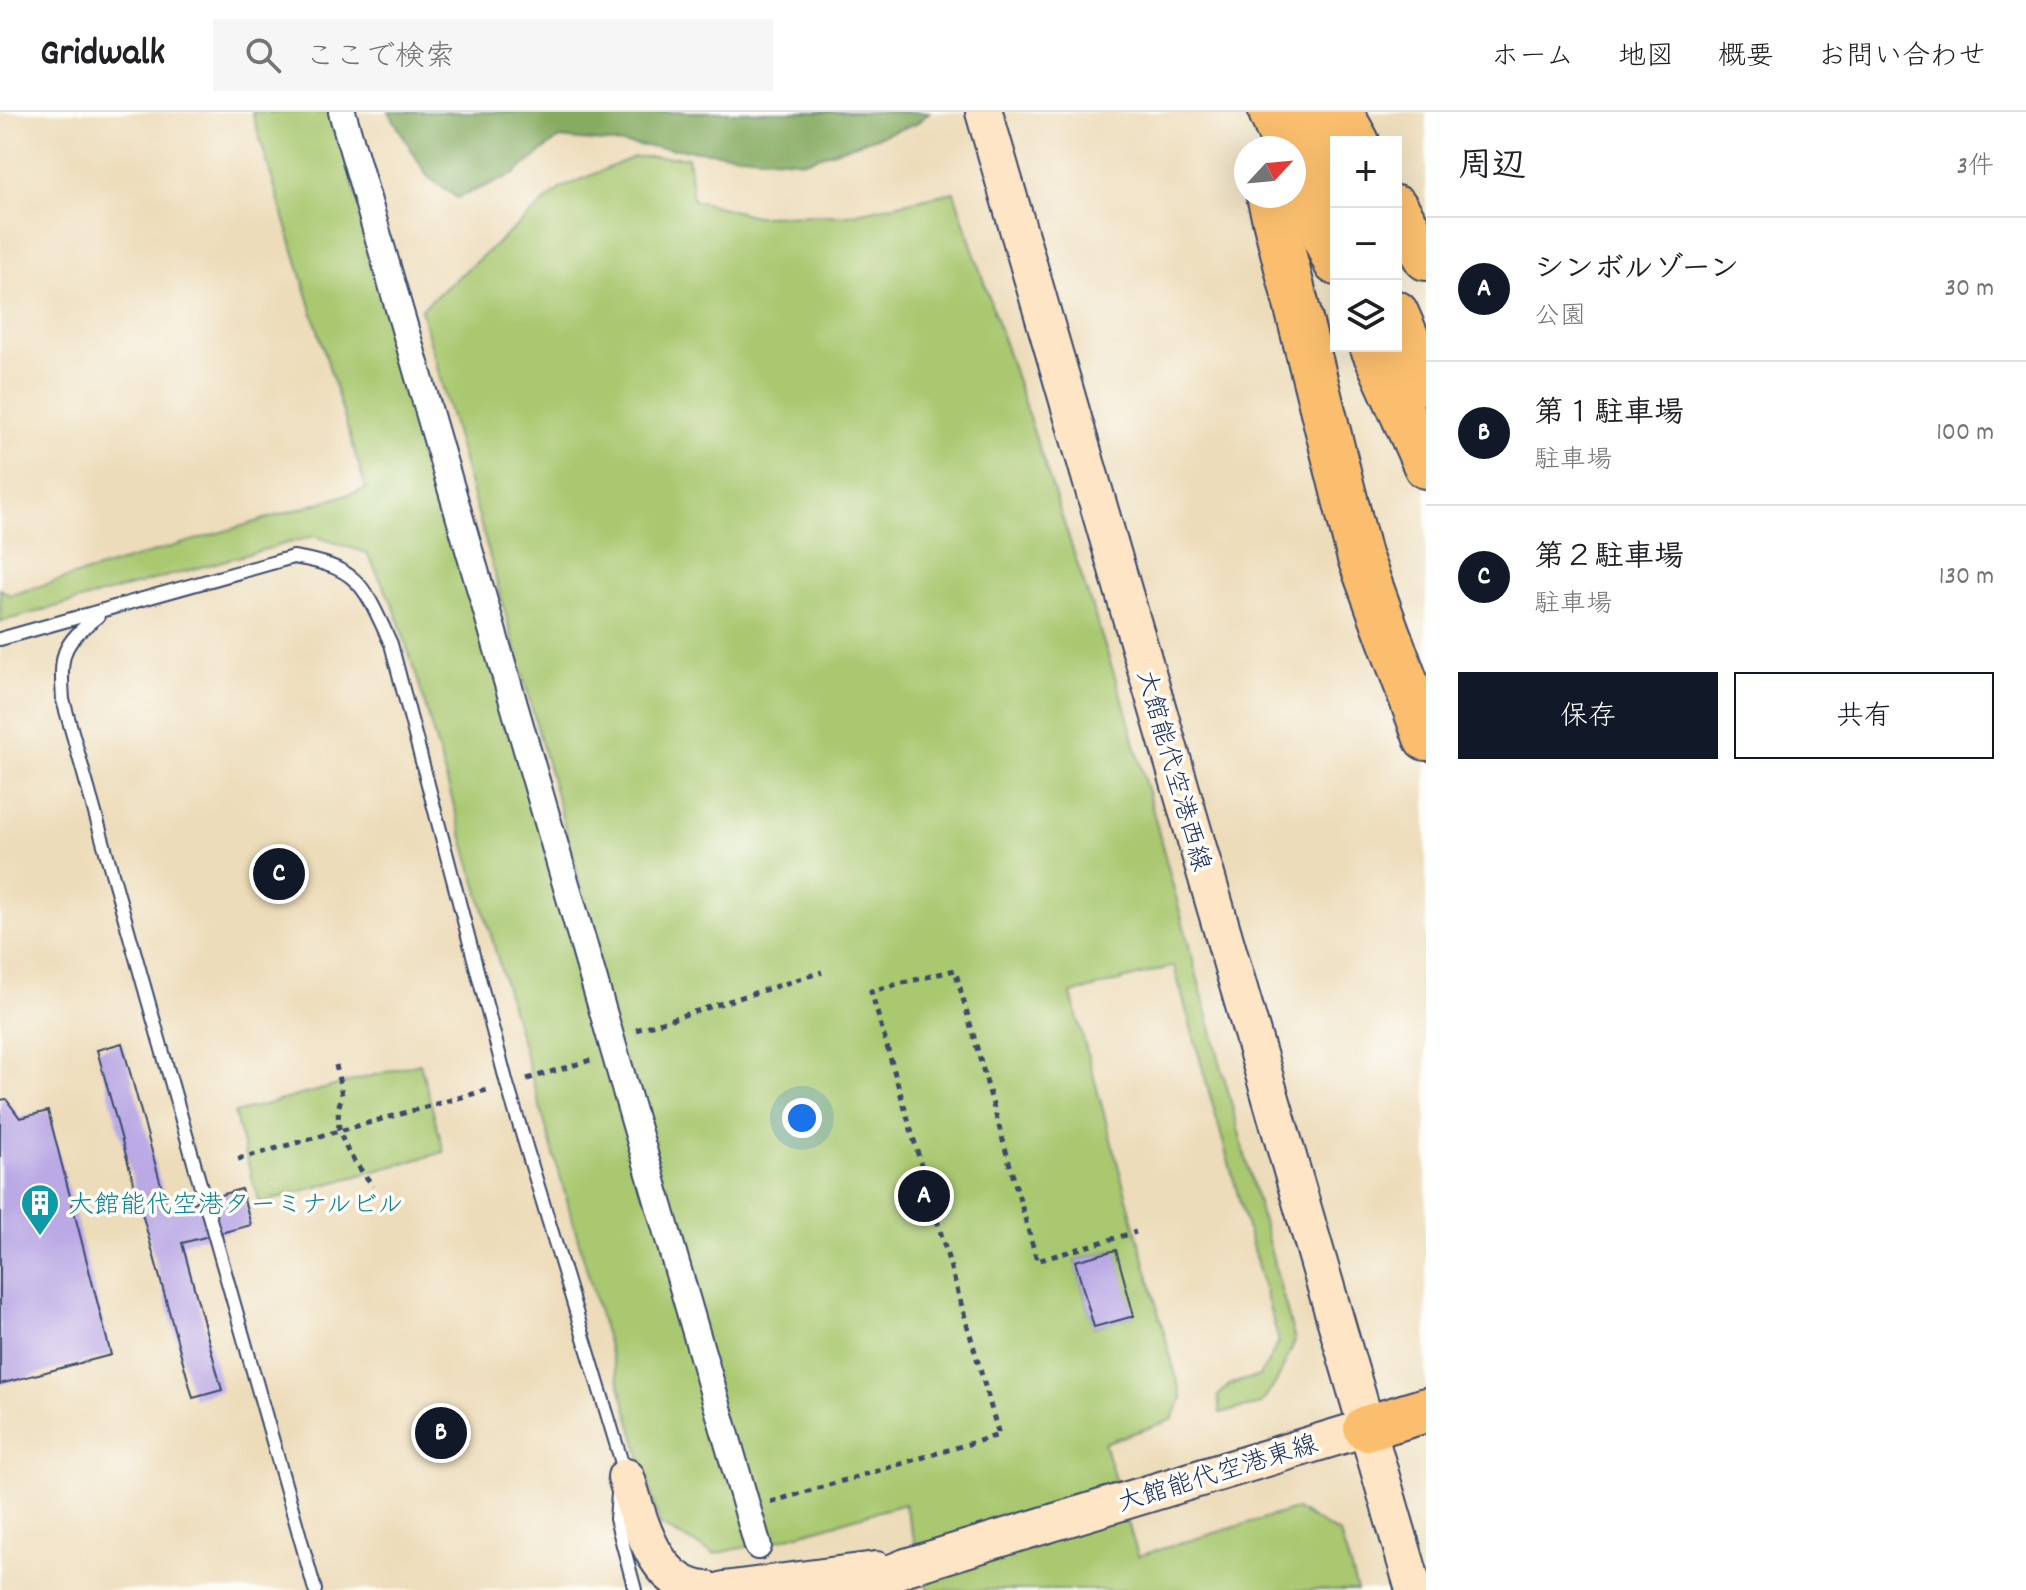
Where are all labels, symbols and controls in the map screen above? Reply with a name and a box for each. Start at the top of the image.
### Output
search box [213,19,773,91]
text: Gridwalk [40,28,165,83]
icon: search [241,33,285,77]
text: ここで検索 [305,38,455,81]
text: ホーム [1491,39,1574,79]
text: 地図 [1618,39,1674,79]
text: 概要 [1718,39,1774,79]
text: お問い合わせ [1818,39,1986,79]
north arrow [1234,136,1306,208]
map controls [1330,136,1402,352]
button: + [1330,136,1402,208]
text: 周辺 [1458,144,1526,193]
text: 3件 [1956,149,1994,186]
button: − [1330,208,1402,280]
text: シンボルゾーン [1534,250,1739,293]
text: A [1477,271,1491,308]
text: 30 m [1944,271,1994,308]
button: layers [1330,280,1402,352]
text: 公園 [1534,299,1586,336]
text: 第１駐車場 [1534,394,1684,437]
text: B [1478,415,1490,452]
text: 100 m [1936,415,1994,452]
text: 駐車場 [1534,443,1612,480]
text: 第２駐車場 [1534,538,1684,581]
text: C [1478,559,1490,596]
text: 130 m [1939,559,1994,596]
text: 駐車場 [1534,587,1612,624]
street label: 大館能代空港西線 [1125,666,1218,876]
button: 保存 [1458,672,1718,759]
button: 共有 [1734,672,1994,759]
pin: C [253,844,305,904]
your location [782,1098,822,1138]
pin: A [898,1166,950,1226]
building icon: 大館能代空港ターミナルビル [19,1182,61,1237]
place label: 大館能代空港ターミナルビル [68,1188,403,1225]
pin: B [415,1403,467,1463]
street label: 大館能代空港東線 [1113,1427,1323,1523]

